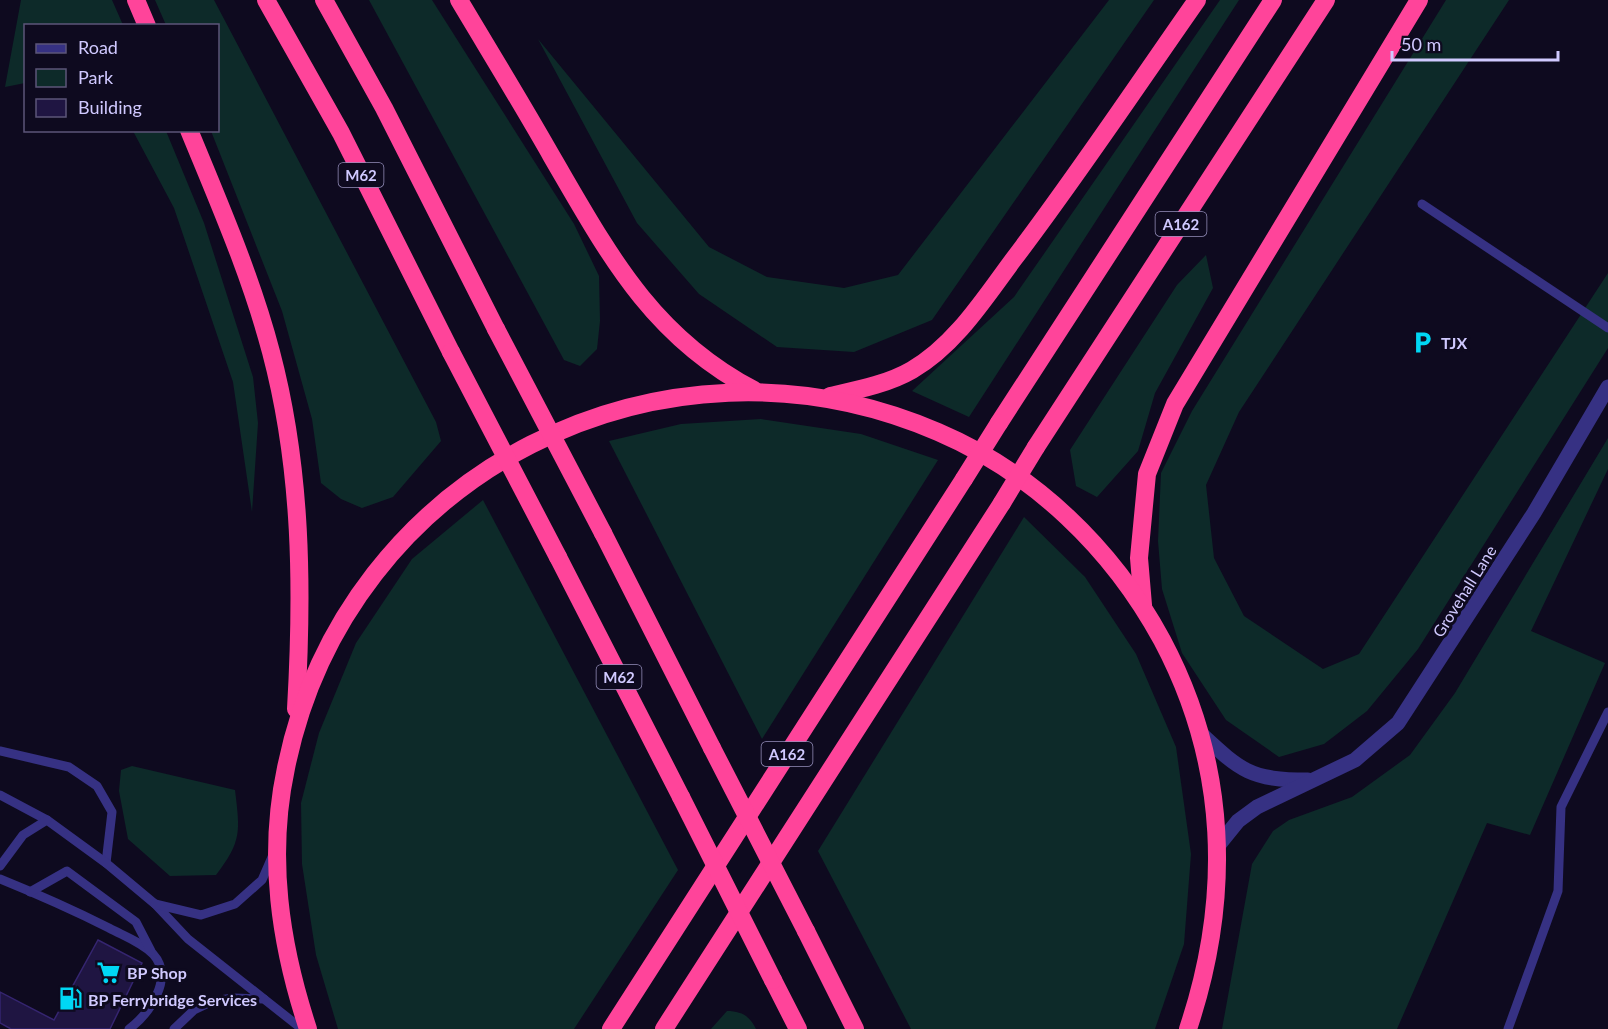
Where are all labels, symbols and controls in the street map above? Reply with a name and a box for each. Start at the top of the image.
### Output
legend [24,24,219,132]
scale bar [1392,24,1558,62]
text: 50 m [1401,33,1441,55]
text: Road [78,36,118,58]
text: Park [78,66,114,88]
text: Building [78,96,142,118]
road number: M62 [338,163,384,187]
road number: A162 [1156,212,1206,236]
parking icon: TJX [1410,329,1436,355]
place label: TJX [1441,333,1467,352]
street label: Grovehall Lane [1428,542,1500,640]
road number: M62 [596,665,642,689]
road number: A162 [762,742,812,766]
supermarket icon: BP Shop [96,959,122,985]
place label: BP Shop [127,963,187,982]
fuel station icon: BP Ferrybridge Services [57,986,83,1012]
place label: BP Ferrybridge Services [88,990,257,1009]

